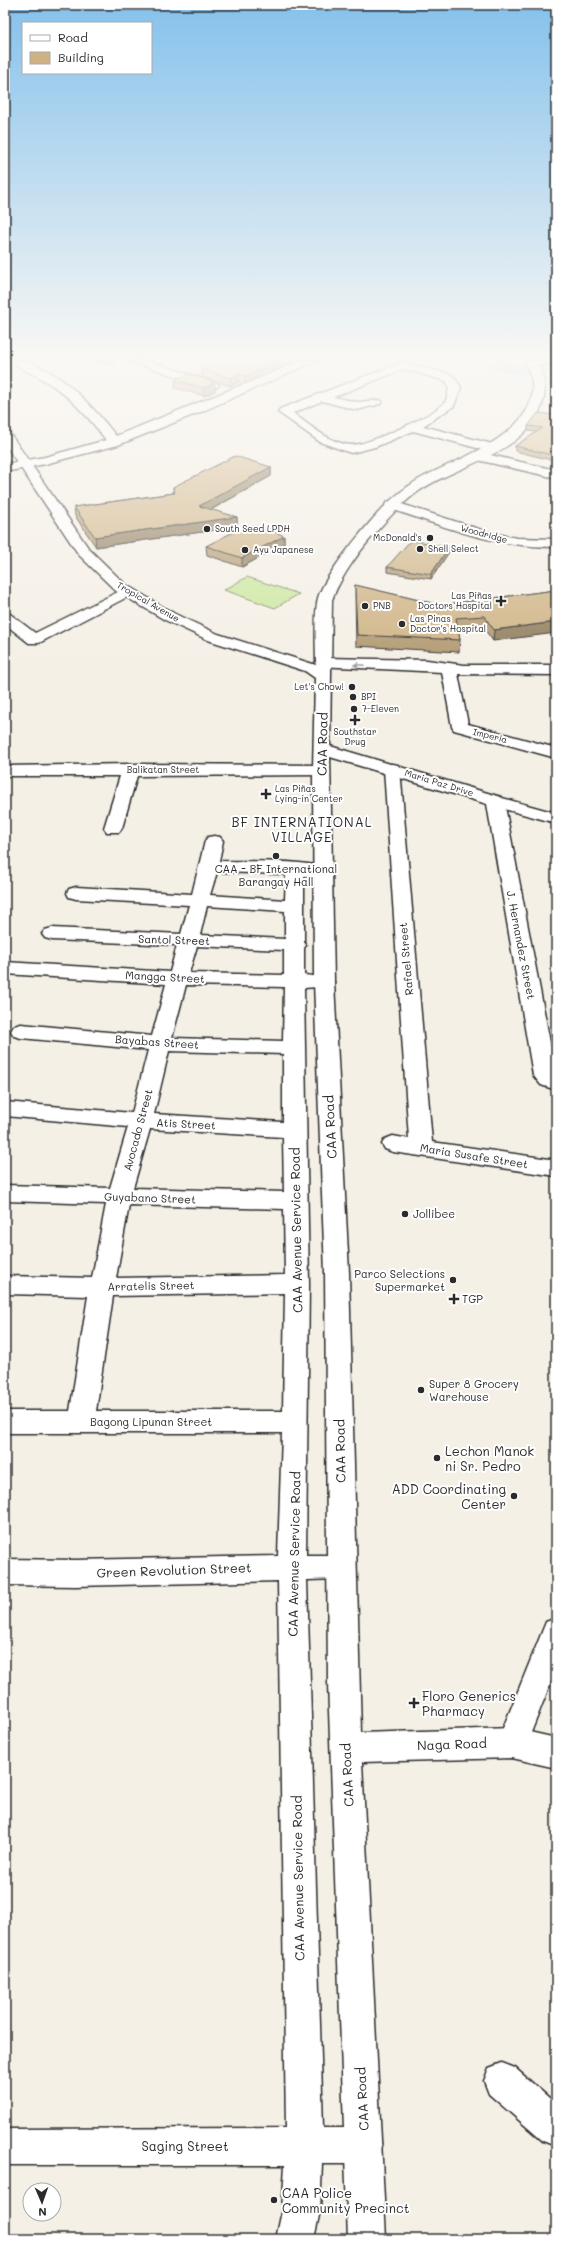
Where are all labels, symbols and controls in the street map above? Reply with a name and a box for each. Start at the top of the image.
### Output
legend [22,22,152,74]
text: Road [58,29,88,45]
text: Building [58,49,104,65]
street label: Woodridge [459,522,509,545]
place label: South Seed LPDH [215,523,290,534]
marker: South Seed LPDH [202,524,212,534]
place label: McDonald's [373,532,422,543]
marker: McDonald's [425,533,435,543]
place label: Shell Select [428,543,479,554]
place label: Ayu Japanese [253,544,314,555]
marker: Shell Select [415,544,425,554]
marker: Ayu Japanese [240,545,250,555]
street label: Tropical Avenue [115,579,181,624]
place label: Las Piñas Doctors Hospital [418,590,492,611]
marker: Las Piñas Doctors Hospital [495,595,507,607]
place label: PNB [373,600,391,611]
marker: PNB [360,601,370,611]
place label: Las Pinas Doctor's Hospital [410,613,486,634]
marker: Las Pinas Doctor's Hospital [397,619,407,629]
one-way arrow [352,662,365,668]
place label: Let's Chow! [294,681,344,692]
marker: Let's Chow! [347,682,357,692]
place label: BPI [361,691,376,702]
marker: BPI [348,692,358,702]
place label: 7-Eleven [362,703,399,714]
marker: 7-Eleven [349,704,359,714]
street label: CAA Road [312,712,331,776]
marker: Southstar Drug [350,715,360,725]
place label: Southstar Drug [334,726,376,747]
street label: Imperia [472,726,509,745]
street label: Balikatan Street [127,764,199,775]
street label: Maria Paz Drive [403,767,475,798]
place label: Las Piñas Lying-in Center [275,783,343,804]
marker: Las Piñas Lying-in Center [260,788,272,800]
district label: BF INTERNATIONAL VILLAGE [231,813,373,845]
marker: CAA - BF International Barangay Hall [271,851,281,861]
place label: CAA - BF International Barangay Hall [215,861,337,889]
street label: J. Hernandez Street [504,889,539,1001]
street label: Rafael Street [395,922,416,996]
street label: Santol Street [138,931,210,948]
street label: Mangga Street [125,967,205,986]
street label: Bayabas Street [115,1031,200,1052]
street label: Avocado Street [119,1087,156,1172]
street label: CAA Road [319,1095,340,1159]
street label: Atis Street [156,1114,216,1133]
street label: Maria Susafe Street [419,1140,529,1171]
street label: CAA Avenue Service Road [286,1147,305,1313]
street label: Guyabano Street [104,1188,196,1207]
place label: Jollibee [413,1206,455,1221]
marker: Jollibee [400,1209,410,1219]
place label: Parco Selections Supermarket [354,1266,445,1294]
marker: Parco Selections Supermarket [448,1275,458,1285]
street label: Arratelis Street [107,1277,195,1294]
place label: TGP [462,1291,483,1306]
marker: TGP [449,1294,459,1304]
place label: Super 8 Grocery Warehouse [429,1376,519,1404]
marker: Super 8 Grocery Warehouse [416,1385,426,1395]
street label: Bagong Lipunan Street [90,1414,212,1429]
street label: CAA Road [330,1419,349,1483]
place label: Lechon Manok ni Sr. Pedro [445,1442,534,1474]
marker: Lechon Manok ni Sr. Pedro [432,1453,442,1463]
street label: CAA Avenue Service Road [284,1471,303,1637]
place label: ADD Coordinating Center [392,1480,506,1512]
marker: ADD Coordinating Center [509,1491,519,1501]
street label: Green Revolution Street [96,1558,252,1581]
place label: Floro Generics Pharmacy [422,1687,516,1719]
marker: Floro Generics Pharmacy [409,1698,419,1708]
street label: Naga Road [417,1734,487,1753]
street label: CAA Road [336,1743,357,1807]
street label: CAA Avenue Service Road [288,1795,307,1961]
street label: CAA Road [351,2067,372,2131]
street label: Saging Street [141,2137,229,2154]
north arrow [22,2182,62,2222]
place label: CAA Police Community Precinct [282,2184,410,2216]
marker: CAA Police Community Precinct [269,2195,279,2205]
text: N [38,2205,47,2220]

